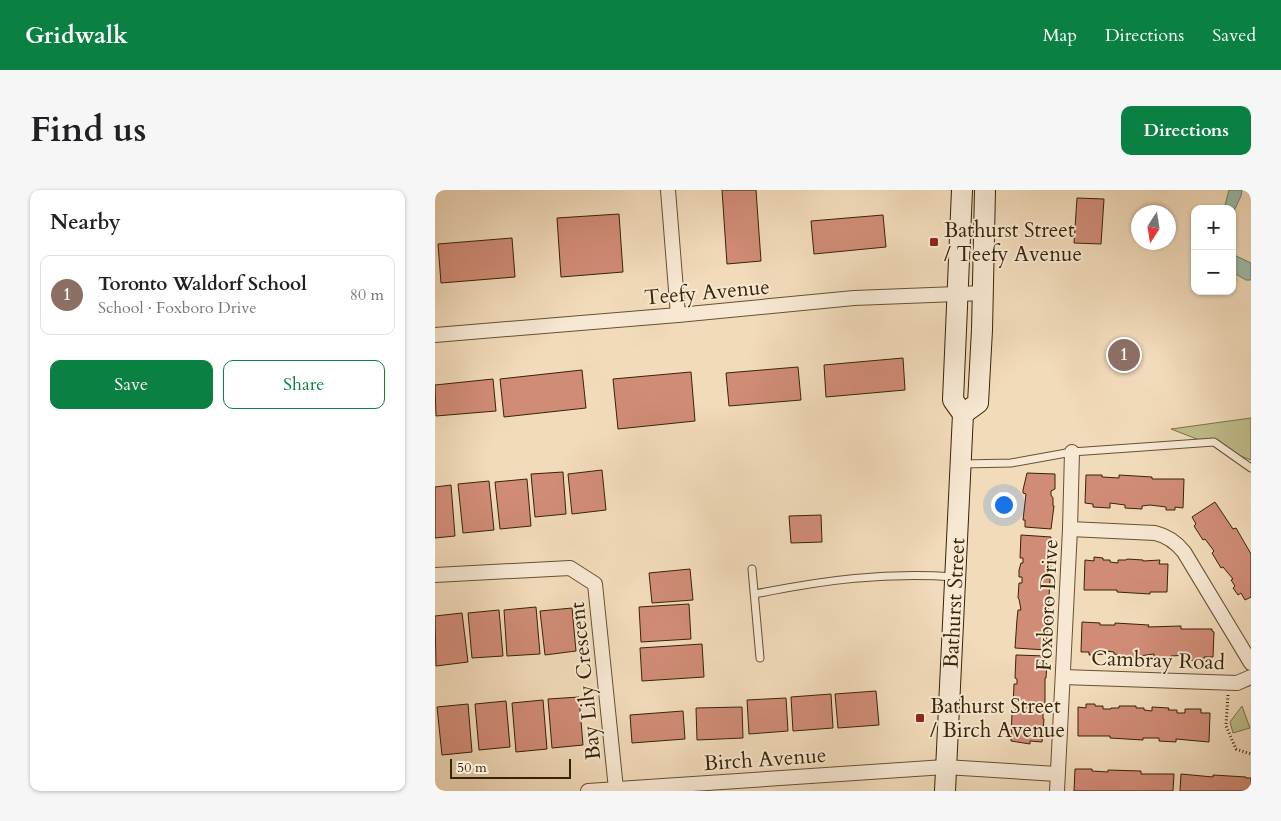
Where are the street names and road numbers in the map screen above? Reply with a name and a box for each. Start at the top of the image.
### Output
street label: Teefy Avenue [643,273,771,312]
street label: Bathurst Street [937,537,972,669]
street label: Foxboro Drive [1030,538,1065,672]
street label: Bay Lily Crescent [563,600,608,761]
street label: Cambray Road [1091,644,1225,677]
street label: Birch Avenue [703,741,827,778]

